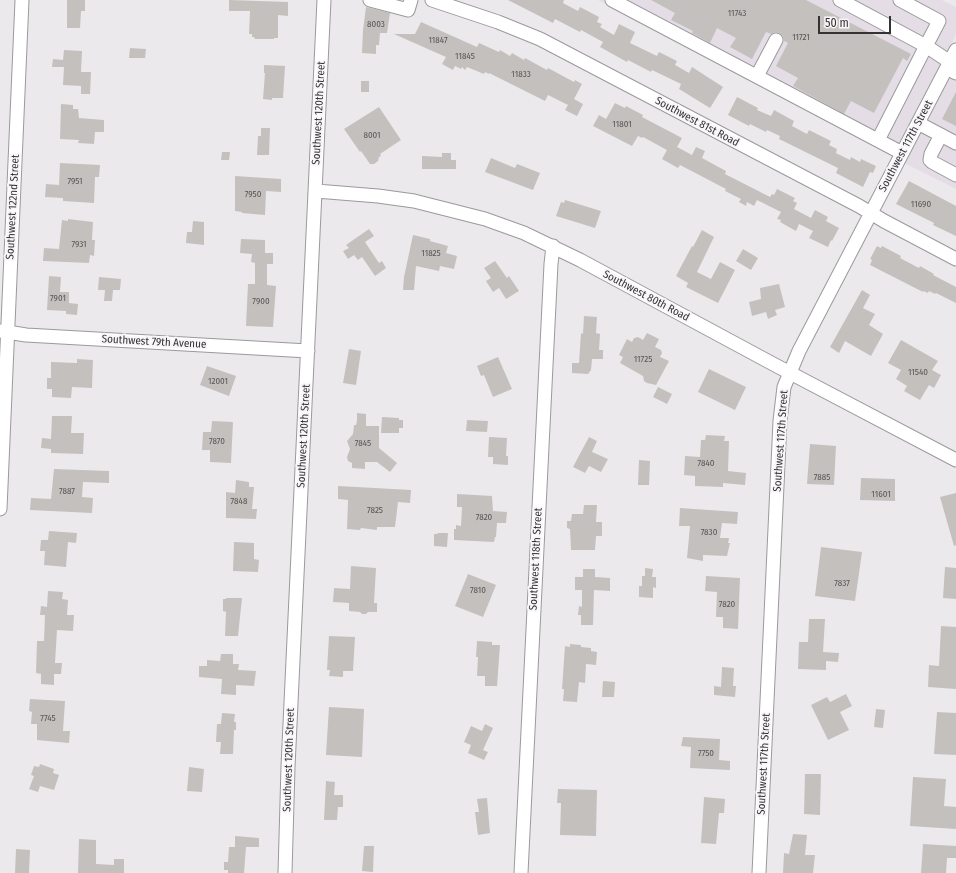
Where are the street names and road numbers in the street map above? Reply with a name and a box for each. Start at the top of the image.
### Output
street label: Southwest 120th Street [310,61,328,165]
street label: Southwest 81st Road [653,94,741,150]
street label: Southwest 117th Street [876,98,936,194]
street label: Southwest 122nd Street [4,154,22,260]
street label: Southwest 80th Road [601,268,691,324]
street label: Southwest 79th Avenue [101,333,207,351]
street label: Southwest 120th Street [295,384,313,488]
street label: Southwest 117th Street [771,390,791,492]
street label: Southwest 118th Street [527,507,545,611]
street label: Southwest 120th Street [281,708,297,812]
street label: Southwest 117th Street [755,713,773,815]

